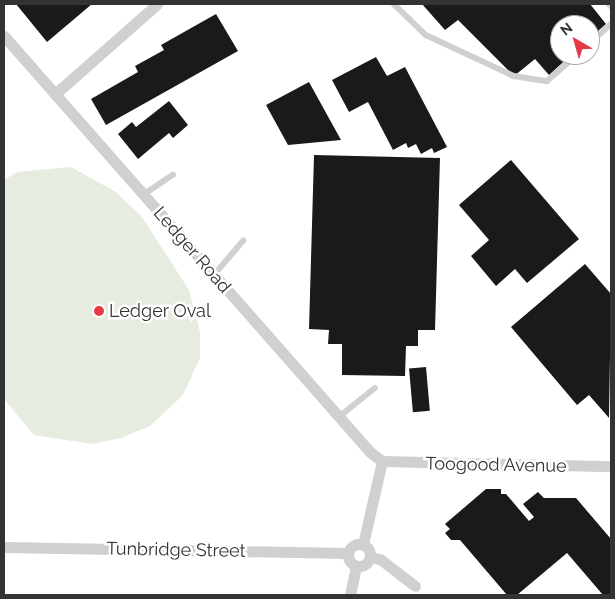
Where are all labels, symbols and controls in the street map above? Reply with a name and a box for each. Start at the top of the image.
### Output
north arrow [550,15,600,65]
text: N [557,19,576,39]
street label: Ledger Road [148,202,236,298]
place label: Ledger Oval [109,300,211,322]
marker: Ledger Oval [93,305,105,317]
street label: Toogood Avenue [425,453,567,477]
street label: Tunbridge Street [106,538,246,562]

